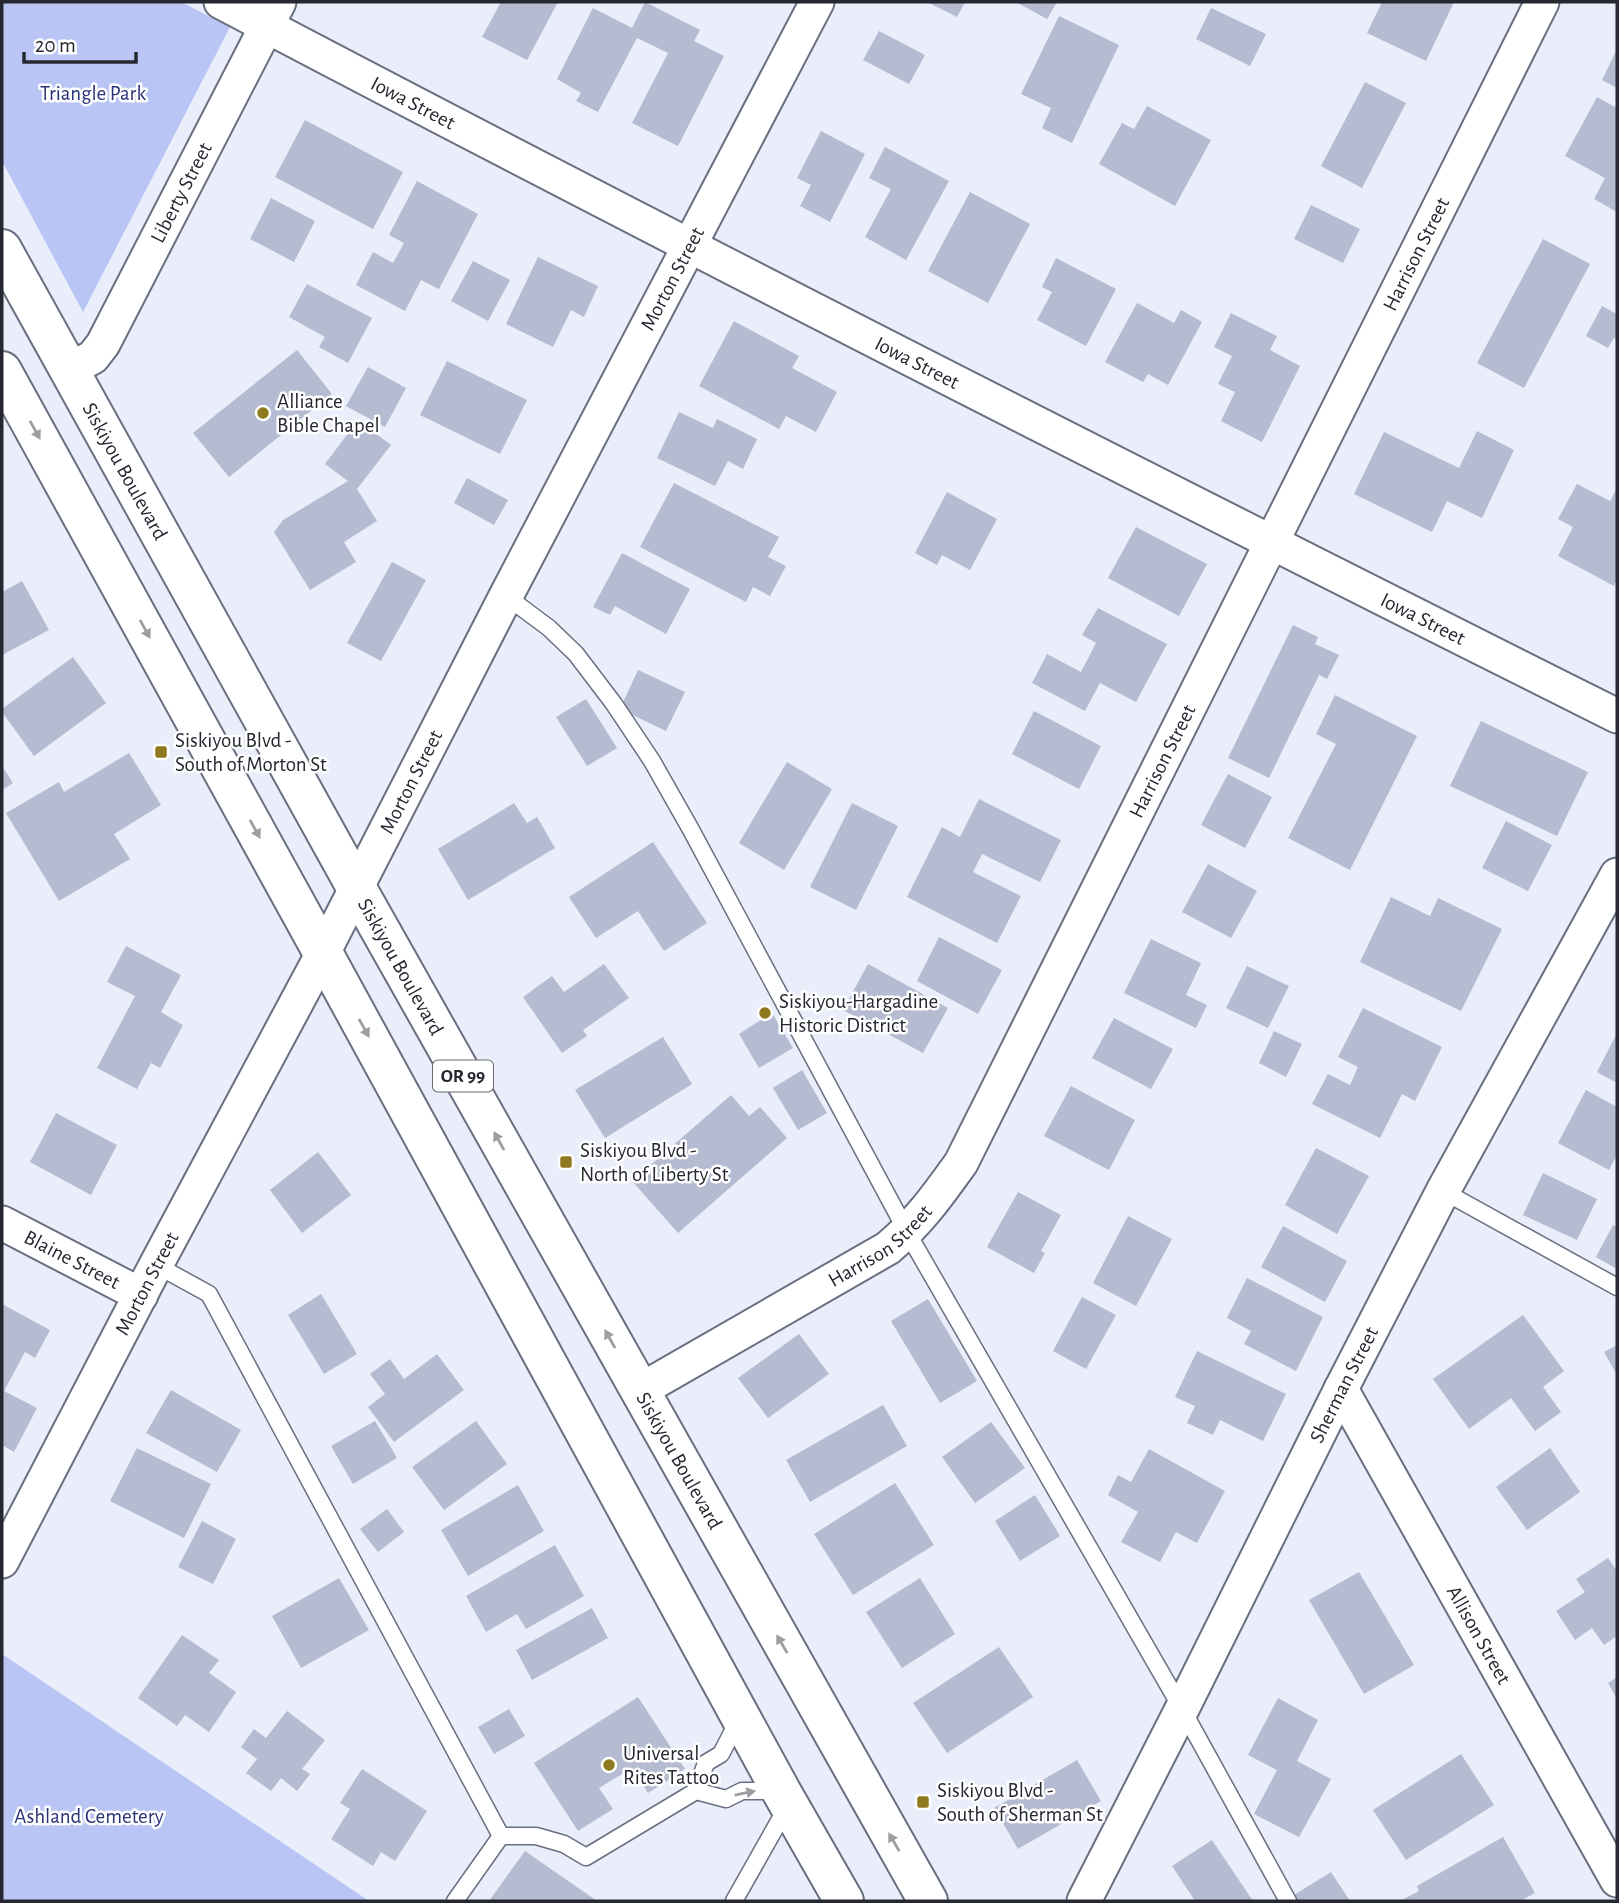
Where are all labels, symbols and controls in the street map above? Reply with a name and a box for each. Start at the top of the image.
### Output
scale bar [24,21,136,65]
text: 20 m [35,35,76,56]
street label: Iowa Street [368,72,459,133]
park label: Triangle Park [40,83,146,104]
street label: Liberty Street [146,139,216,246]
street label: Harrison Street [1379,194,1453,314]
street label: Morton Street [637,223,708,334]
street label: Iowa Street [872,332,963,393]
place label: Alliance Bible Chapel [277,391,380,436]
street label: Siskiyou Boulevard [79,399,172,543]
marker: Alliance Bible Chapel [255,405,271,421]
one-way arrow [29,421,41,440]
street label: Iowa Street [1377,589,1469,649]
one-way arrow [139,620,151,639]
street label: Harrison Street [1125,701,1199,821]
street label: Morton Street [376,726,446,837]
place label: Siskiyou Blvd - South of Morton St [175,730,327,775]
marker: Siskiyou Blvd - South of Morton St [153,744,169,760]
one-way arrow [249,819,261,838]
street label: Siskiyou Boulevard [354,895,448,1039]
place label: Siskiyou-Hargadine Historic District [779,991,938,1036]
marker: Siskiyou-Hargadine Historic District [757,1005,773,1021]
one-way arrow [359,1018,370,1038]
road number: OR 99 [433,1060,493,1092]
one-way arrow [493,1131,505,1150]
place label: Siskiyou Blvd - North of Liberty St [580,1140,729,1185]
marker: Siskiyou Blvd - North of Liberty St [558,1154,574,1170]
street label: Harrison Street [825,1201,936,1290]
street label: Blaine Street [21,1226,124,1293]
street label: Morton Street [111,1228,182,1338]
street label: Sherman Street [1306,1323,1382,1446]
one-way arrow [604,1329,616,1349]
street label: Siskiyou Boulevard [633,1388,726,1532]
street label: Allison Street [1443,1582,1515,1688]
one-way arrow [776,1634,788,1654]
place label: Universal Rites Tattoo [623,1743,719,1788]
marker: Universal Rites Tattoo [601,1757,617,1773]
place label: Siskiyou Blvd - South of Sherman St [937,1780,1103,1825]
one-way arrow [735,1788,757,1799]
marker: Siskiyou Blvd - South of Sherman St [915,1794,931,1810]
park label: Ashland Cemetery [14,1806,164,1827]
one-way arrow [888,1832,900,1852]

